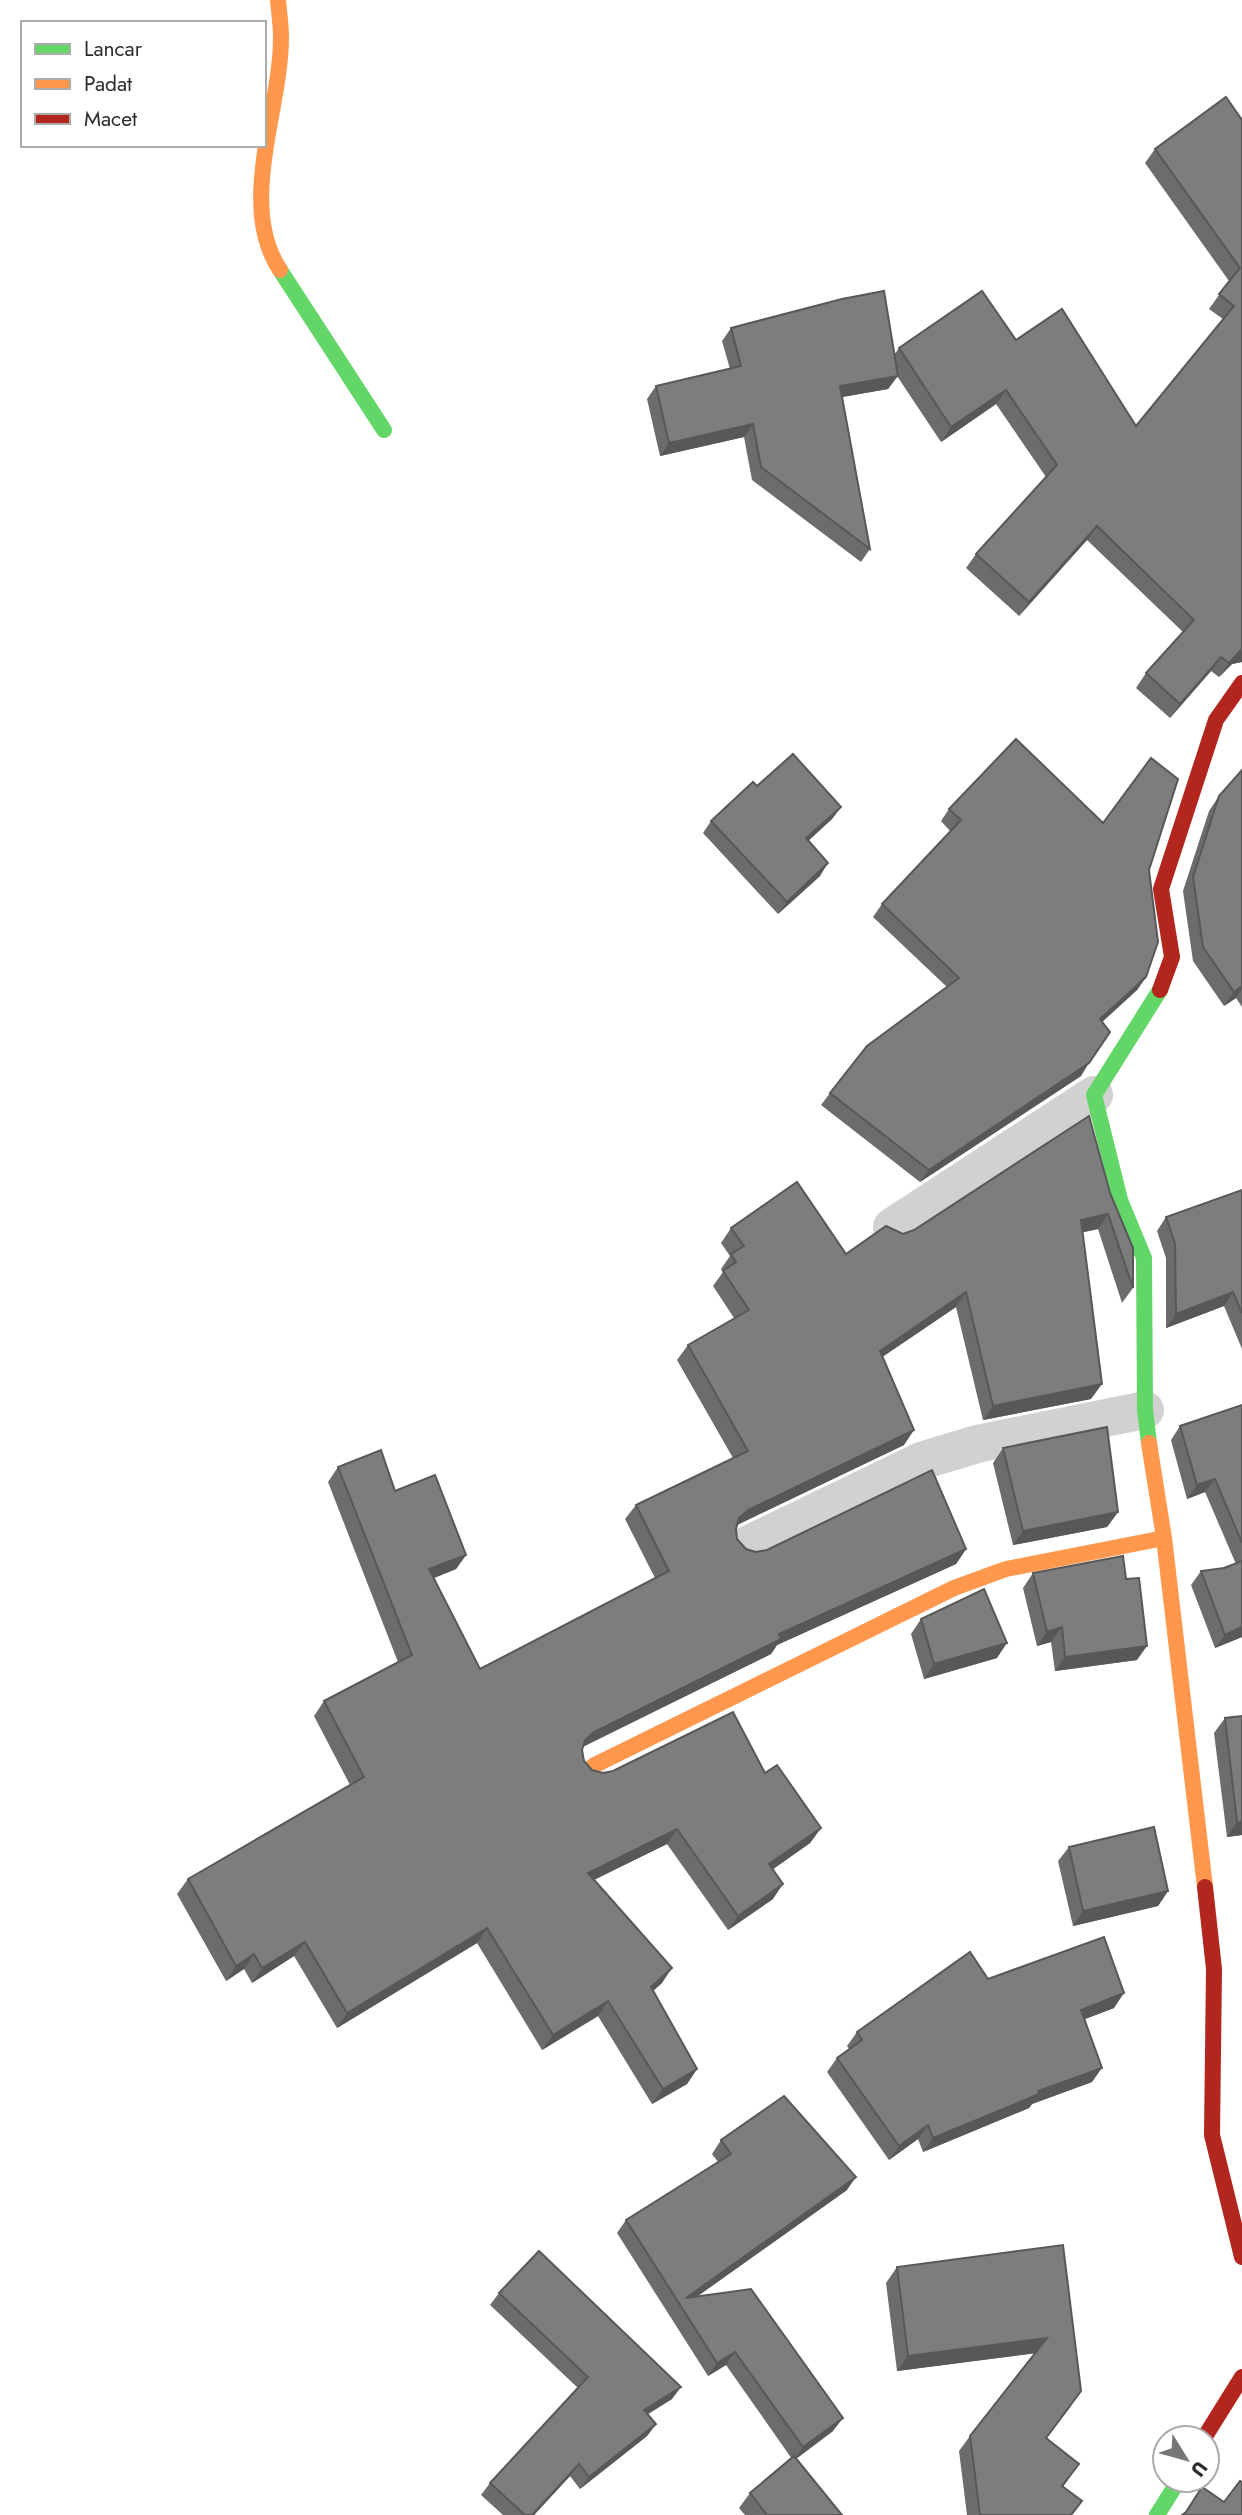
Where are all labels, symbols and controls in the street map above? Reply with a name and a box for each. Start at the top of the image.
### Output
legend [21,21,266,147]
text: Lancar [84,34,143,64]
text: Padat [84,69,132,99]
text: Macet [84,104,137,134]
north arrow [1151,2424,1221,2494]
text: U [1184,2455,1214,2482]

